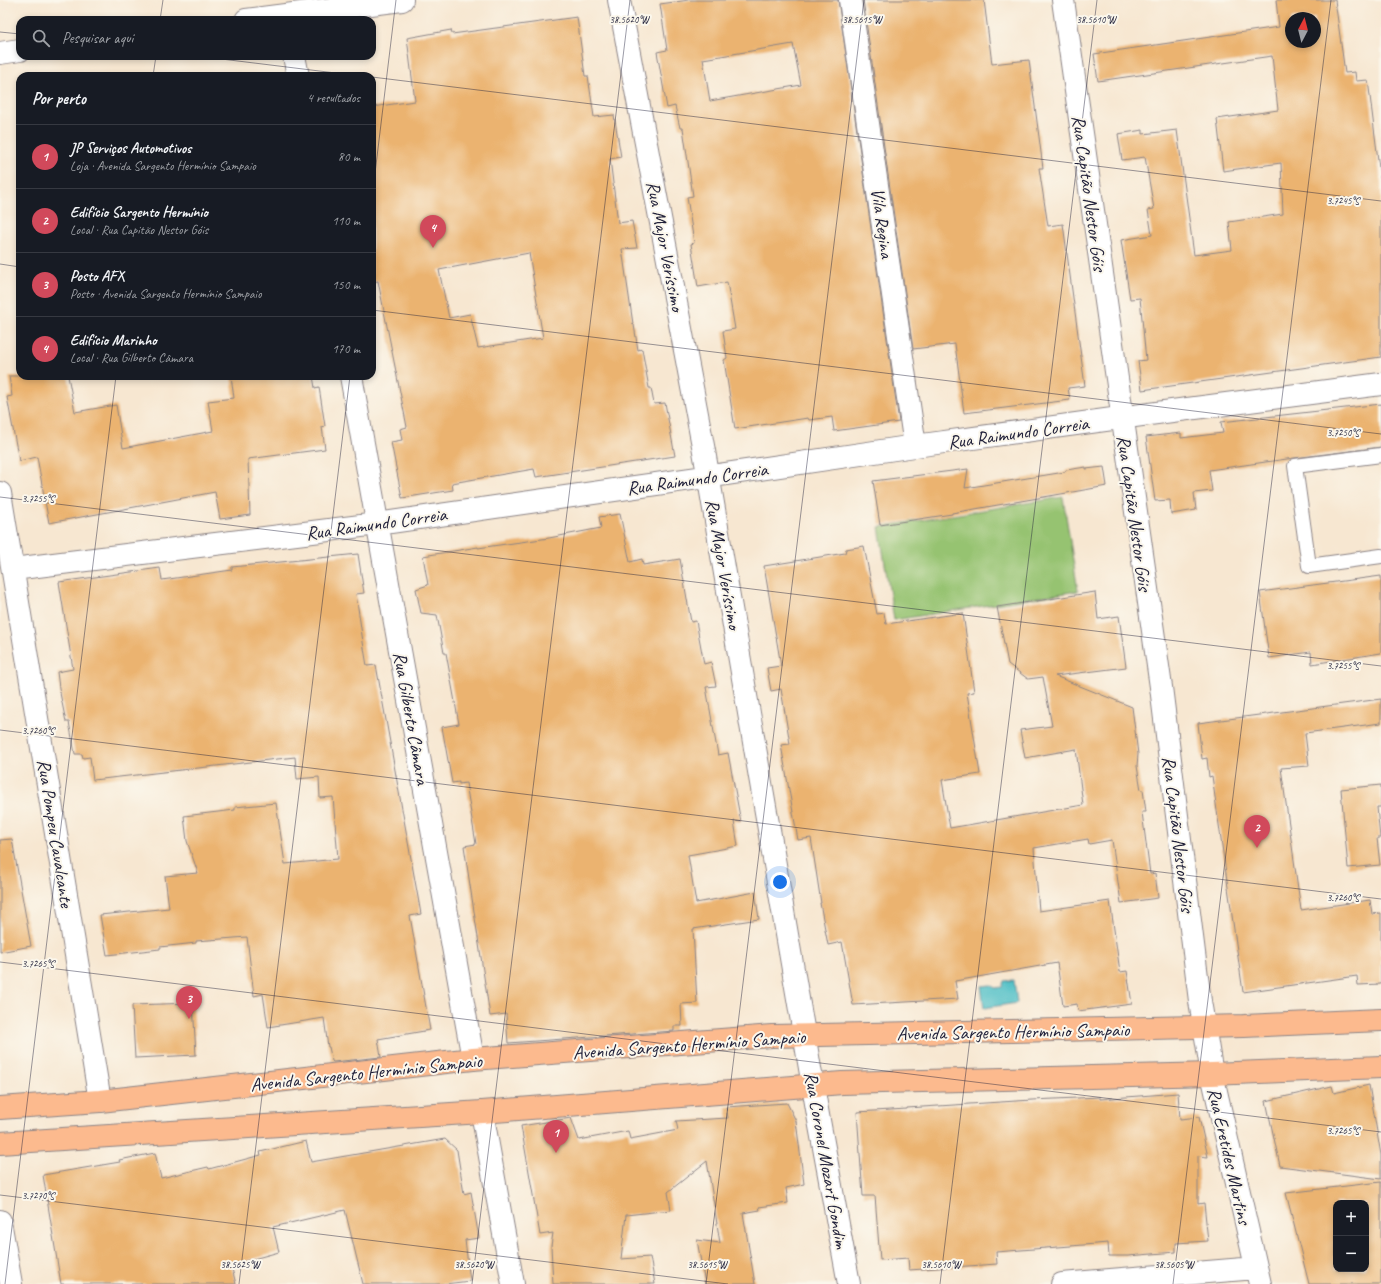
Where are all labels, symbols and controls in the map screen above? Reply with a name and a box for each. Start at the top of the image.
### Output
north arrow [1285,12,1321,48]
text: 38.5620°W [609,13,650,26]
text: 38.5615°W [842,13,883,26]
text: 38.5610°W [1076,13,1117,26]
search box [16,16,376,60]
icon: search [30,27,52,49]
text: Pesquisar aqui [62,29,133,48]
text: Por perto [32,88,86,109]
text: 4 resultados [307,90,360,106]
street label: Rua Capitão Nestor Góis [1066,114,1112,275]
text: JP Serviços Automotivos [70,139,191,158]
text: 1 [42,149,48,165]
text: 80 m [338,149,360,165]
text: Loja · Avenida Sargento Hermínio Sampaio [70,158,256,174]
street label: Rua Major Veríssimo [641,179,690,315]
street label: Vila Regina [865,187,899,261]
text: 3.7245°S [1327,194,1361,207]
text: Edifício Sargento Hermínio [70,203,208,222]
text: 2 [42,213,48,229]
text: 110 m [332,213,360,229]
pin: 4 [420,215,446,248]
text: Local · Rua Capitão Nestor Góis [70,222,208,238]
text: Posto AFX [70,267,124,286]
text: 3 [42,277,48,293]
text: 150 m [332,277,360,293]
text: Posto · Avenida Sargento Hermínio Sampaio [70,286,262,302]
text: Edifício Marinho [70,331,157,350]
text: 4 [42,341,48,357]
text: 170 m [332,341,360,357]
text: Local · Rua Gilberto Câmara [70,350,193,366]
street label: Rua Raimundo Correia [946,411,1092,455]
text: 3.7250°S [1327,426,1361,439]
street label: Rua Capitão Nestor Góis [1111,434,1157,595]
street label: Rua Raimundo Correia [625,457,771,501]
text: 3.7255°S [22,492,56,505]
street label: Rua Major Veríssimo [700,497,747,633]
street label: Rua Raimundo Correia [304,502,450,546]
street label: Rua Gilberto Câmara [388,650,435,788]
text: 3.7255°S [1327,659,1361,672]
text: 3.7260°S [22,724,56,737]
street label: Rua Capitão Nestor Góis [1157,755,1200,916]
street label: Rua Pompeu Cavalcante [31,757,79,911]
pin: 2 [1244,815,1270,848]
your location [770,872,790,892]
text: 3.7260°S [1327,891,1361,904]
text: 3.7265°S [22,957,56,970]
pin: 3 [176,986,202,1019]
street label: Avenida Sargento Hermínio Sampaio [896,1018,1131,1046]
street label: Avenida Sargento Hermínio Sampaio [572,1025,807,1065]
street label: Avenida Sargento Hermínio Sampaio [249,1049,484,1097]
street label: Rua Coronel Mozart Gondim [799,1070,854,1252]
street label: Rua Eretides Martins [1202,1085,1257,1228]
pin: 1 [543,1120,569,1153]
text: 3.7265°S [1327,1124,1361,1137]
text: 3.7270°S [22,1189,56,1202]
map controls [1333,1200,1369,1272]
button: + [1333,1200,1369,1236]
button: − [1333,1236,1369,1272]
text: 38.5625°W [220,1258,261,1271]
text: 38.5620°W [454,1258,495,1271]
text: 38.5615°W [687,1258,728,1271]
text: 38.5610°W [921,1258,962,1271]
text: 38.5605°W [1154,1258,1195,1271]

